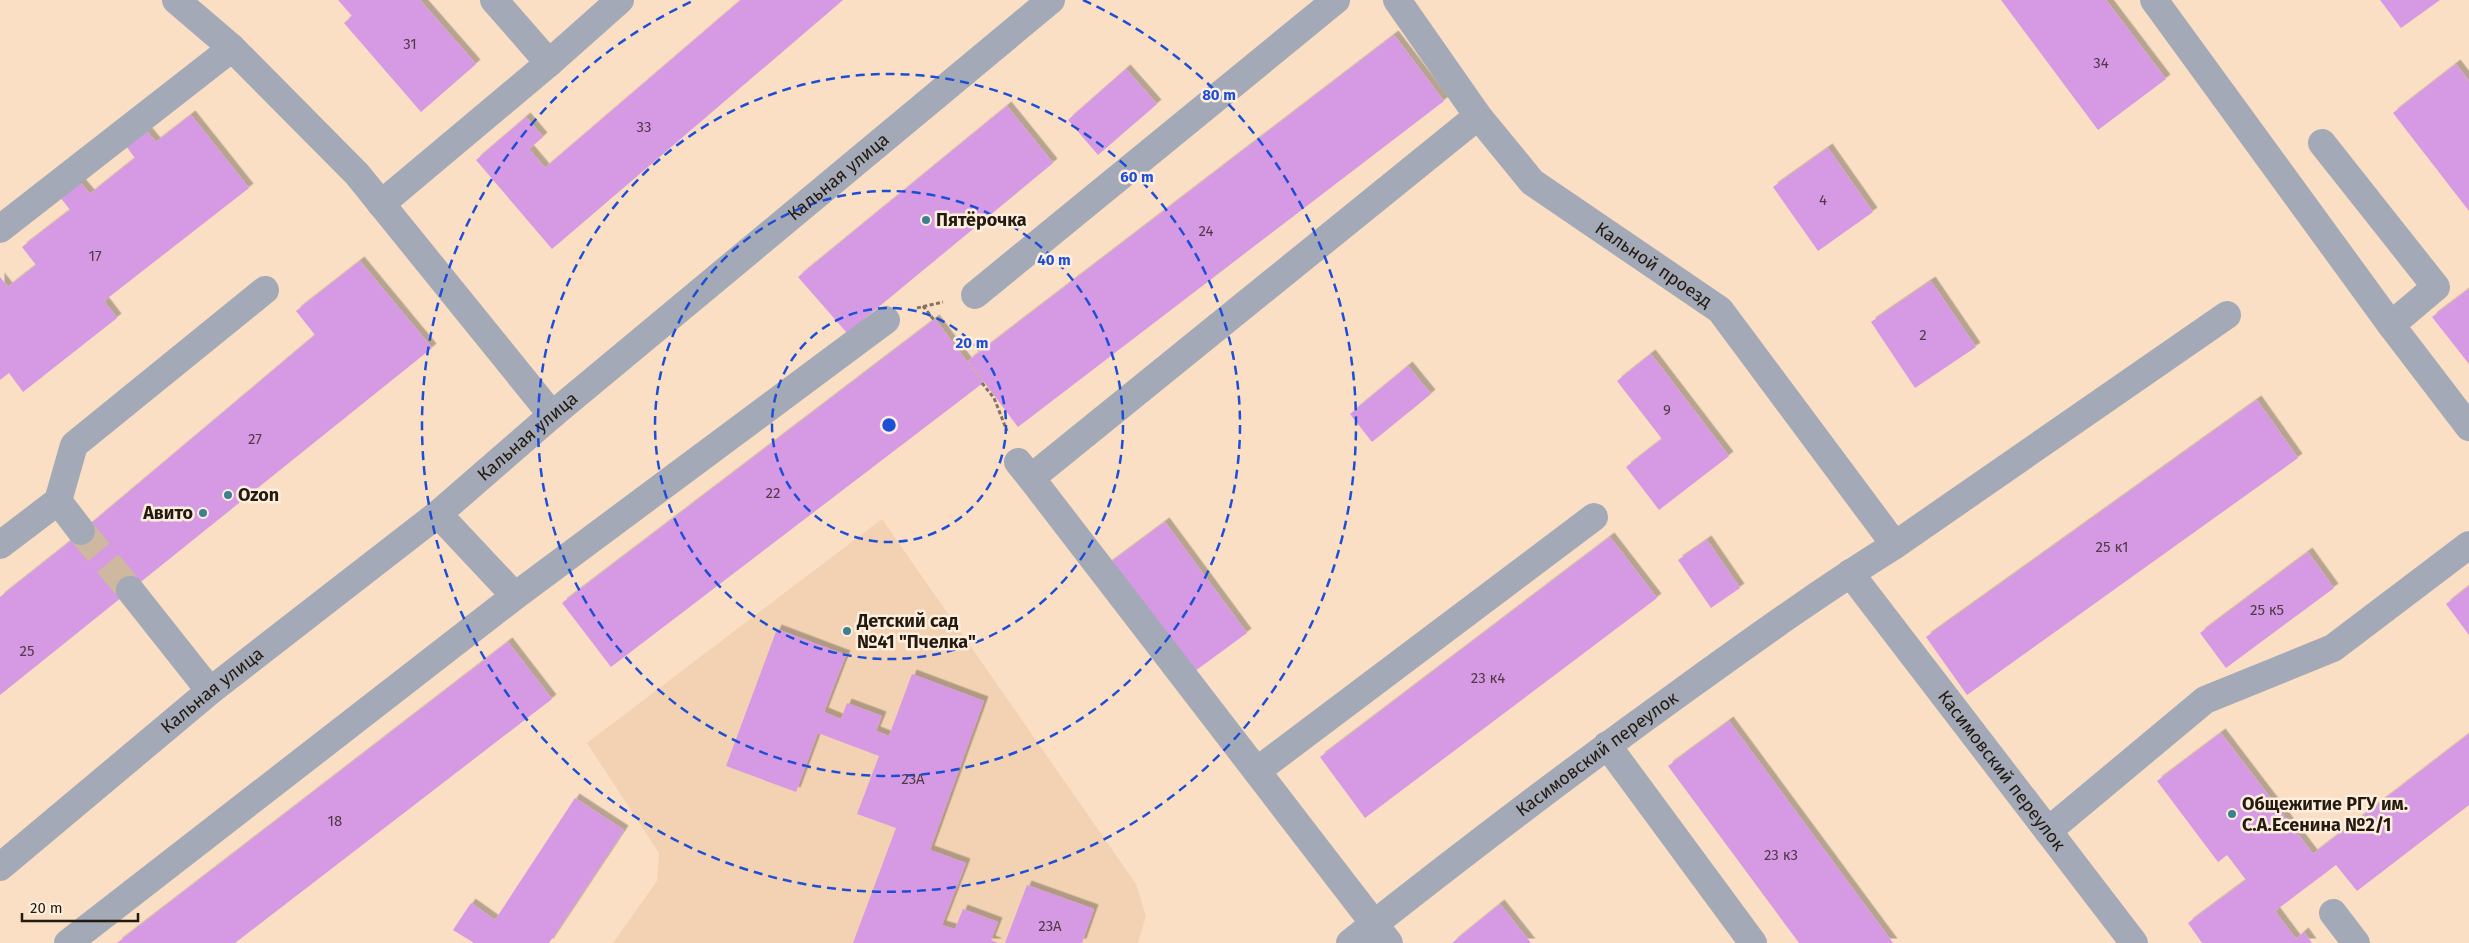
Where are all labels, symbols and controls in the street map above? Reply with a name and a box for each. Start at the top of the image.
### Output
house number: 31 [403,35,417,53]
house number: 34 [2093,54,2109,72]
text: 80 m [1202,86,1236,104]
house number: 33 [637,118,651,136]
street label: Кальная улица [783,128,894,225]
text: 60 m [1120,168,1154,186]
house number: 4 [1819,191,1827,209]
place label: Пятёрочка [936,209,1027,231]
marker: Пятёрочка [920,214,932,226]
street label: Кальной проезд [1591,217,1716,312]
house number: 24 [1198,222,1214,240]
house number: 17 [88,247,102,265]
text: 40 m [1037,251,1071,269]
house number: 2 [1919,326,1927,344]
text: 20 m [956,334,988,352]
street label: Кальная улица [473,387,582,486]
house number: 9 [1663,401,1671,419]
centre of rings [880,416,898,434]
house number: 27 [248,430,262,448]
place label: Ozon [238,484,279,506]
house number: 22 [766,484,780,502]
marker: Ozon [222,489,234,501]
place label: Авито [142,502,193,524]
marker: Авито [197,507,209,519]
house number: 25 к1 [2096,538,2128,556]
house number: 25 к5 [2250,601,2284,619]
place label: Детский сад №41 "Пчелка" [856,610,976,653]
marker: Детский сад №41 "Пчелка" [841,625,853,637]
house number: 25 [20,642,34,660]
street label: Кальная улица [156,643,268,738]
house number: 23 к4 [1471,669,1505,687]
street label: Касимовский переулок [1511,686,1683,821]
street label: Касимовский переулок [1933,686,2071,856]
house number: 23А [901,770,925,788]
place label: Общежитие РГУ им. С.А.Есенина №2/1 [2242,793,2408,836]
marker: Общежитие РГУ им. С.А.Есенина №2/1 [2226,808,2238,820]
house number: 18 [328,812,342,830]
house number: 23 к3 [1764,846,1798,864]
scale bar [22,890,139,922]
text: 20 m [30,899,63,917]
house number: 23А [1038,917,1062,935]

